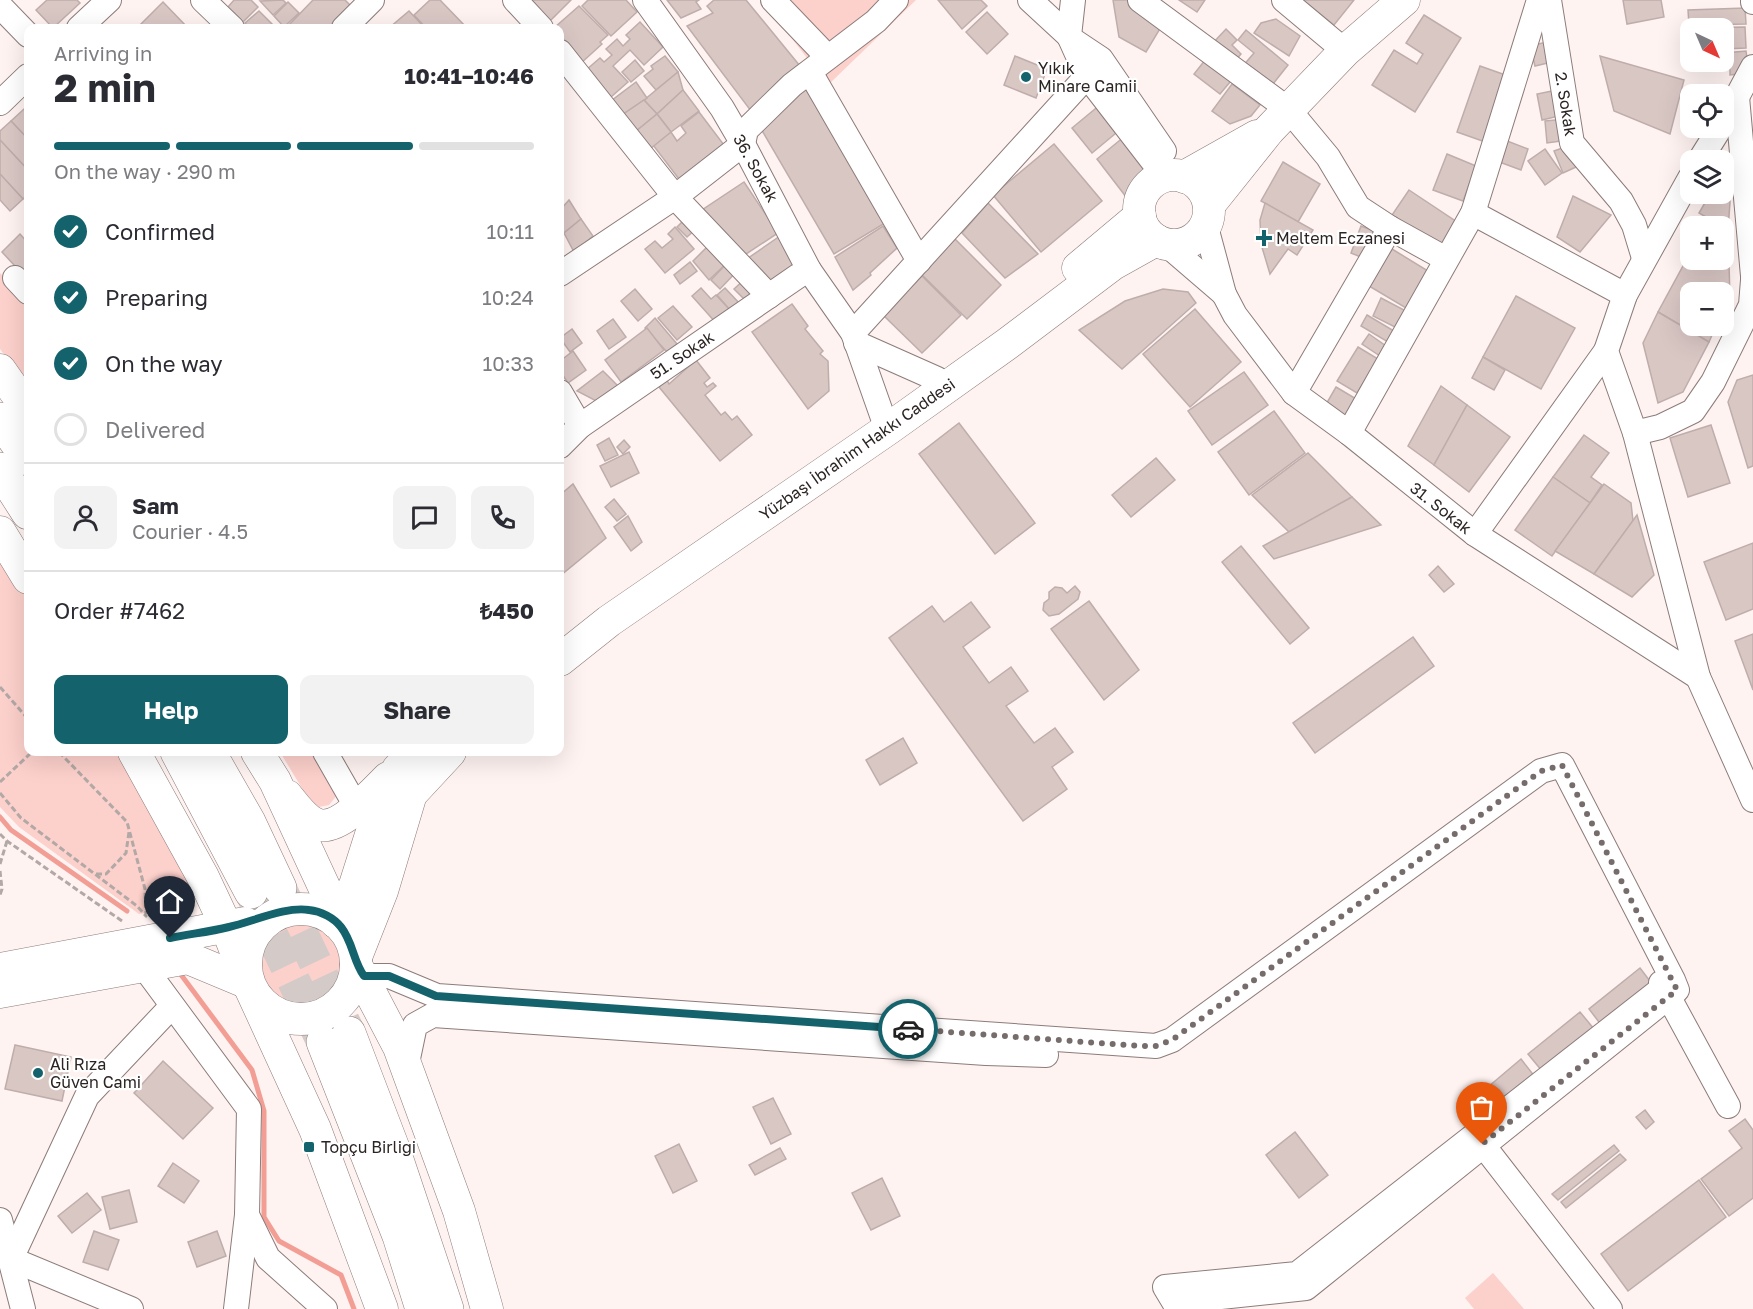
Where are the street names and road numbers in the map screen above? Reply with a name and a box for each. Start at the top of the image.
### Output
street label: 2. Sokak [1551,70,1581,138]
street label: 36. Sokak [729,131,783,205]
street label: 51. Sokak [646,326,718,384]
street label: Yüzbaşı İbrahim Hakkı Caddesi [755,374,959,524]
street label: 31. Sokak [1406,478,1476,538]

